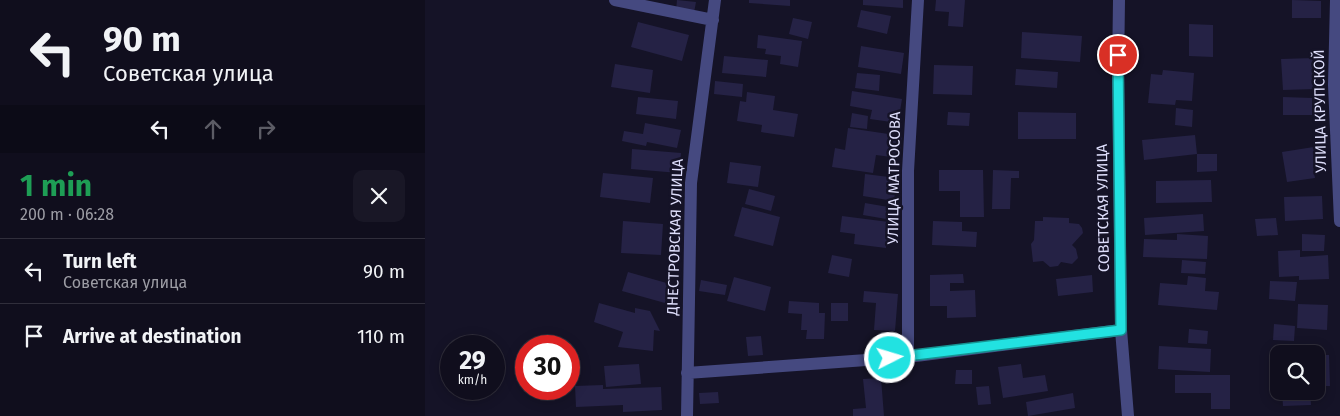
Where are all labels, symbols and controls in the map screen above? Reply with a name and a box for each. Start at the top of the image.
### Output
text: 90 m [103,18,181,60]
icon: left [20,20,85,85]
pin [1097,34,1139,76]
icon: arrive [1104,41,1132,69]
street label: УЛИЦА КРУПСКОЙ [1310,49,1330,173]
text: Советская улица [103,60,274,87]
street label: УЛИЦА МАТРОСОВА [884,111,904,245]
icon: left [146,115,174,143]
icon: ahead [199,115,227,143]
icon: right [252,115,280,143]
street label: СОВЕТСКАЯ УЛИЦА [1093,143,1113,272]
street label: ДНЕСТРОВСКАЯ УЛИЦА [663,158,687,317]
text: 1 min [20,168,92,204]
button: close [353,170,405,222]
text: 200 m · 06:28 [20,205,114,224]
text: Turn left [63,250,137,273]
icon: left [20,257,48,285]
text: 90 m [363,260,405,283]
text: Советская улица [63,273,187,292]
icon: arrive [20,322,48,350]
text: Arrive at destination [63,325,242,348]
text: 110 m [357,325,405,348]
position arrow [863,331,915,383]
speed limit sign: 30 [515,335,580,400]
map controls [1270,345,1325,400]
button: search [1270,345,1325,400]
text: 29 [459,346,486,376]
text: km/h [458,373,487,387]

